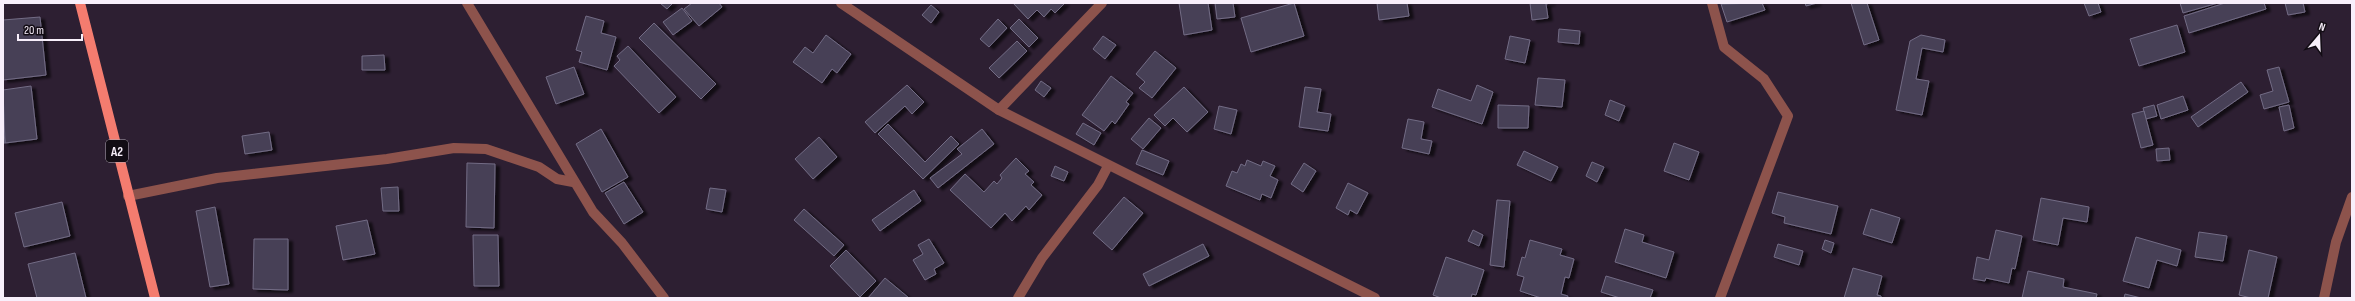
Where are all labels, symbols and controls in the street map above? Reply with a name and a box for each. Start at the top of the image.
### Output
scale bar [18,16,82,42]
north arrow [2299,16,2339,56]
text: N [2317,20,2327,34]
text: 20 m [24,23,44,38]
road number: A2 [106,140,128,162]

